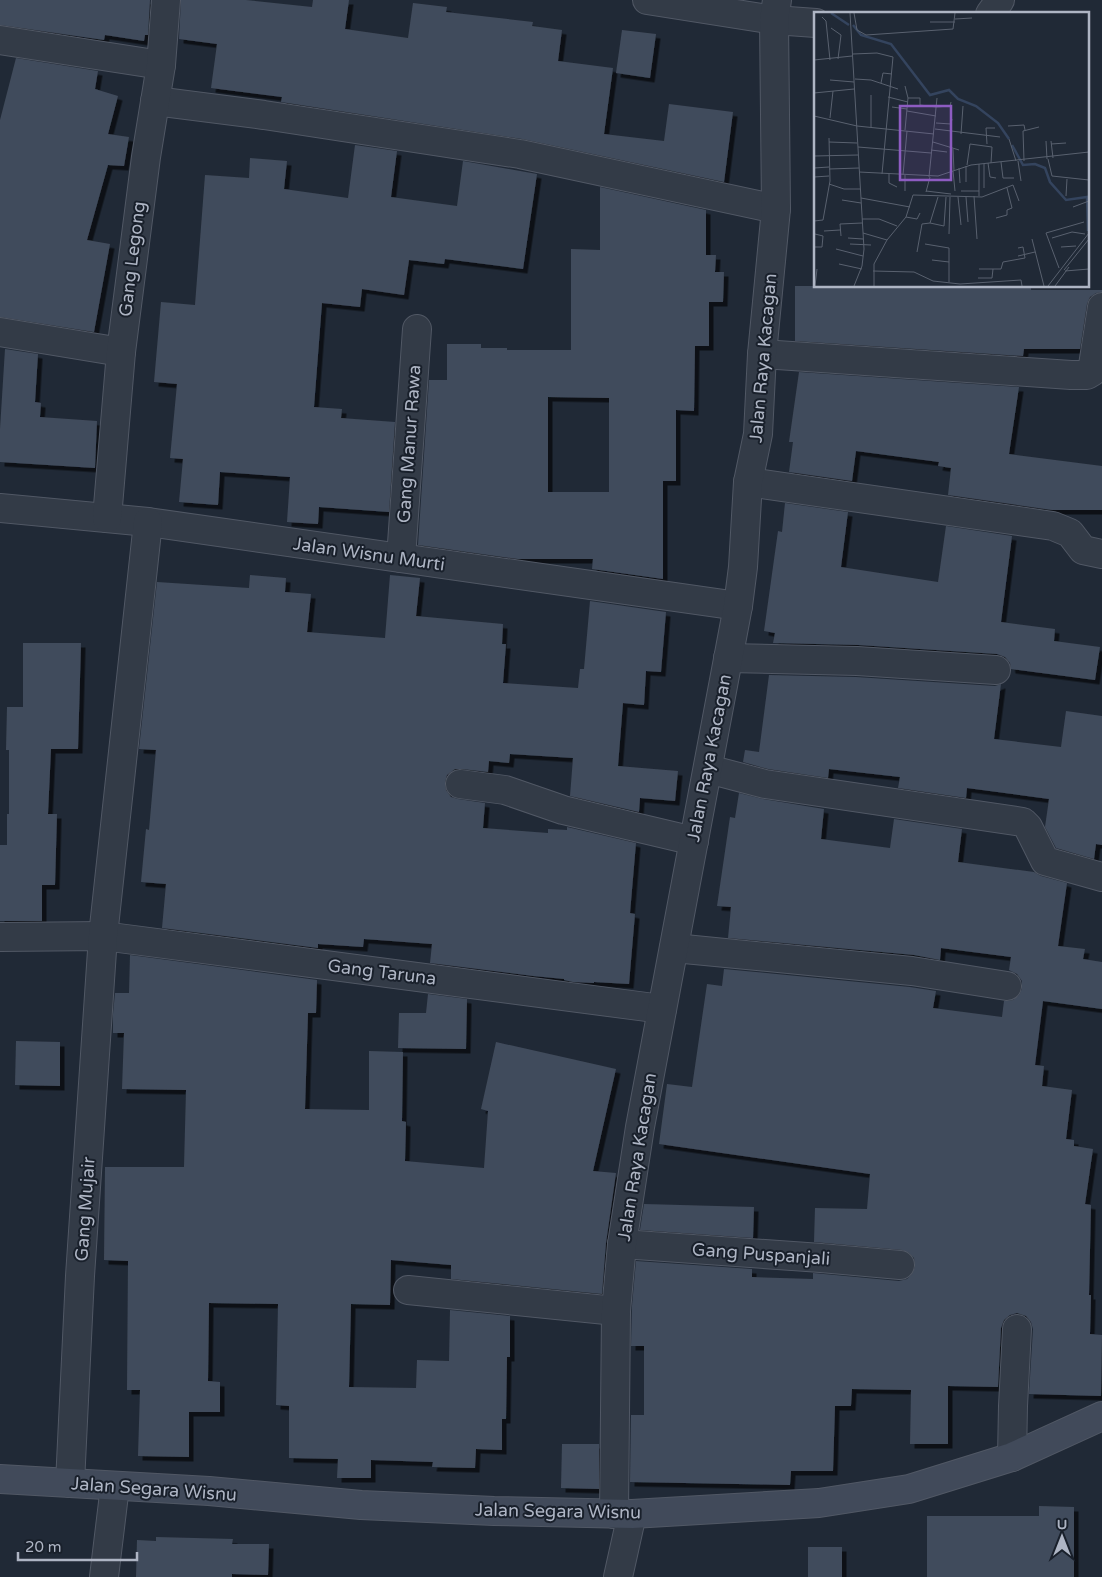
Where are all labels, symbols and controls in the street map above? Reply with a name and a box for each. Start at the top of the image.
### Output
inset map [814,12,1090,288]
street label: Gang Legong [114,200,150,318]
street label: Jalan Raya Kacagan [745,272,781,444]
street label: Gang Manur Rawa [392,364,426,524]
street label: Jalan Wisnu Murti [292,532,446,576]
street label: Jalan Raya Kacagan [682,672,736,844]
street label: Gang Taruna [326,954,438,990]
street label: Jalan Raya Kacagan [613,1071,661,1243]
street label: Gang Mujair [70,1156,100,1262]
street label: Gang Puspanjali [691,1238,831,1270]
street label: Jalan Segara Wisnu [70,1472,238,1506]
street label: Jalan Segara Wisnu [475,1499,641,1523]
north arrow [1037,1512,1087,1562]
text: U [1057,1516,1067,1533]
scale bar [18,1530,136,1562]
text: 20 m [25,1538,62,1556]

